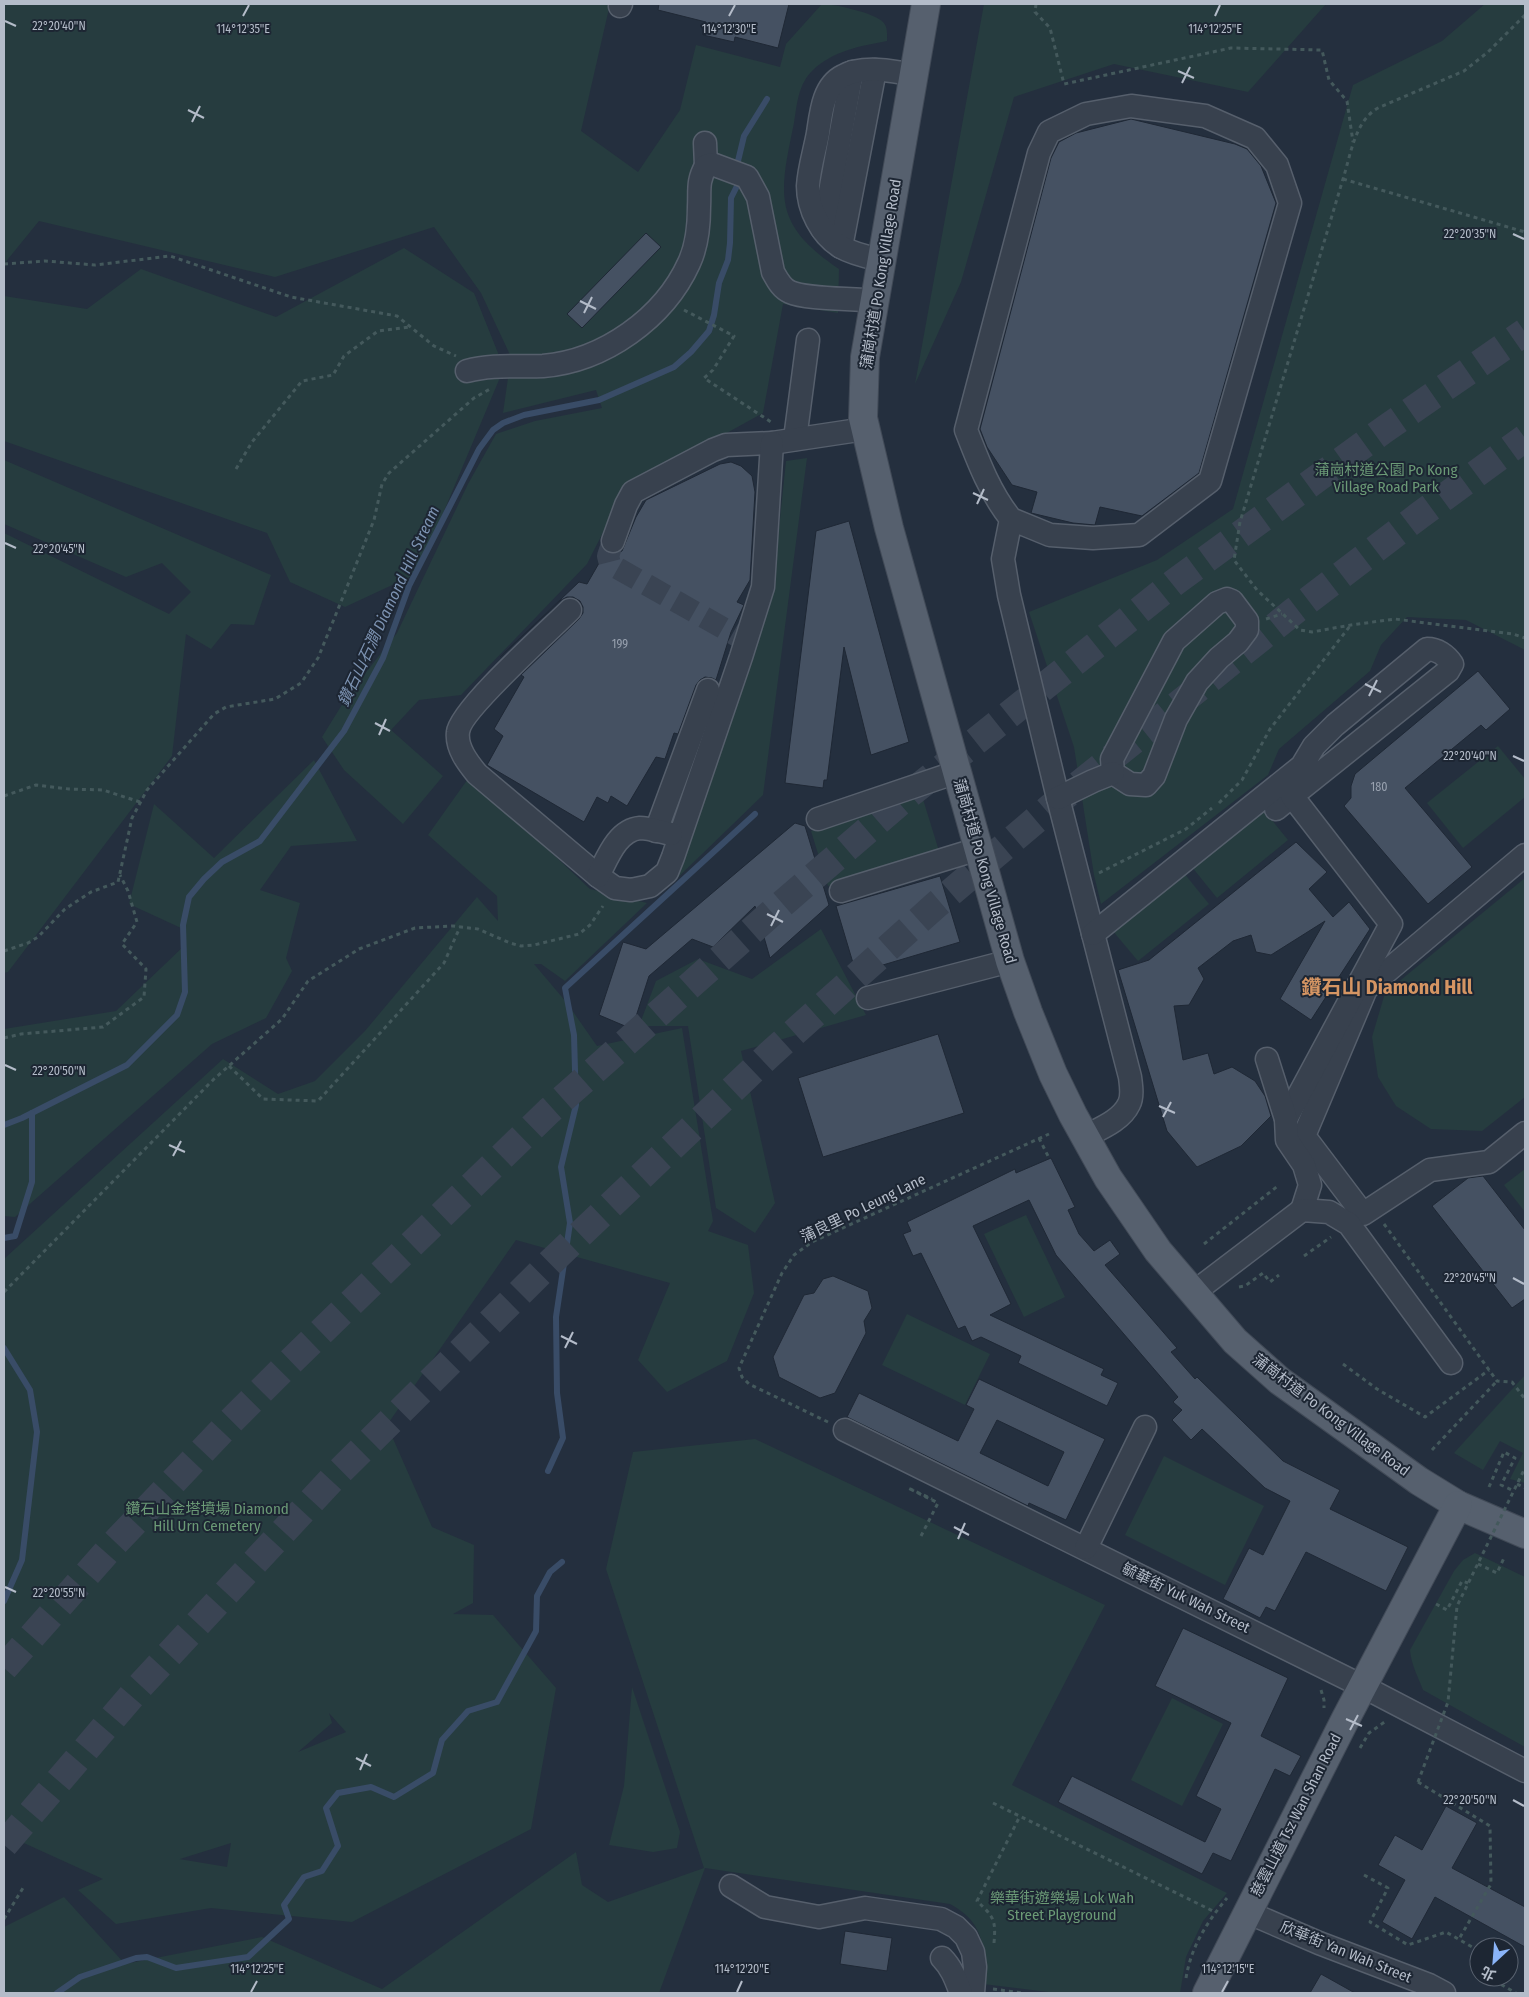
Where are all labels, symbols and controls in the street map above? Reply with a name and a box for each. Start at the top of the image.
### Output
text: 22°20'40"N [32,19,86,33]
text: 114°12'35"E [216,22,270,36]
text: 114°12'30"E [702,22,757,36]
text: 114°12'25"E [1188,22,1242,36]
street label: 蒲崗村道 Po Kong Village Road [857,178,905,370]
text: 22°20'35"N [1444,227,1496,241]
park label: 蒲崗村道公園 Po Kong Village Road Park [1315,461,1457,496]
water label: 鑽石山石澗 Diamond Hill Stream [334,503,443,709]
text: 22°20'45"N [33,542,85,556]
house number: 199 [612,637,628,651]
text: 22°20'40"N [1443,749,1497,763]
street label: 蒲崗村道 Po Kong Village Road [950,776,1020,966]
house number: 180 [1371,780,1387,794]
district label: 鑽石山 Diamond Hill [1302,975,1473,999]
text: 22°20'50"N [32,1064,86,1078]
street label: 蒲良里 Po Leung Lane [798,1170,928,1246]
text: 22°20'45"N [1444,1271,1496,1285]
street label: 蒲崗村道 Po Kong Village Road [1249,1350,1413,1480]
park label: 鑽石山金塔墳場 Diamond Hill Urn Cemetery [125,1500,289,1535]
street label: 毓華街 Yuk Wah Street [1119,1559,1253,1637]
text: 22°20'55"N [33,1586,85,1600]
street label: 慈雲山道 Tsz Wan Shan Road [1247,1731,1345,1899]
text: 22°20'50"N [1443,1793,1497,1807]
park label: 樂華街遊樂場 Lok Wah Street Playground [990,1889,1134,1924]
street label: 欣華街 Yan Wah Street [1278,1917,1414,1987]
north arrow [1469,1937,1519,1987]
text: 114°12'25"E [230,1962,284,1976]
text: 114°12'20"E [715,1962,770,1976]
text: 114°12'15"E [1201,1962,1255,1976]
text: 北 [1479,1963,1499,1984]

